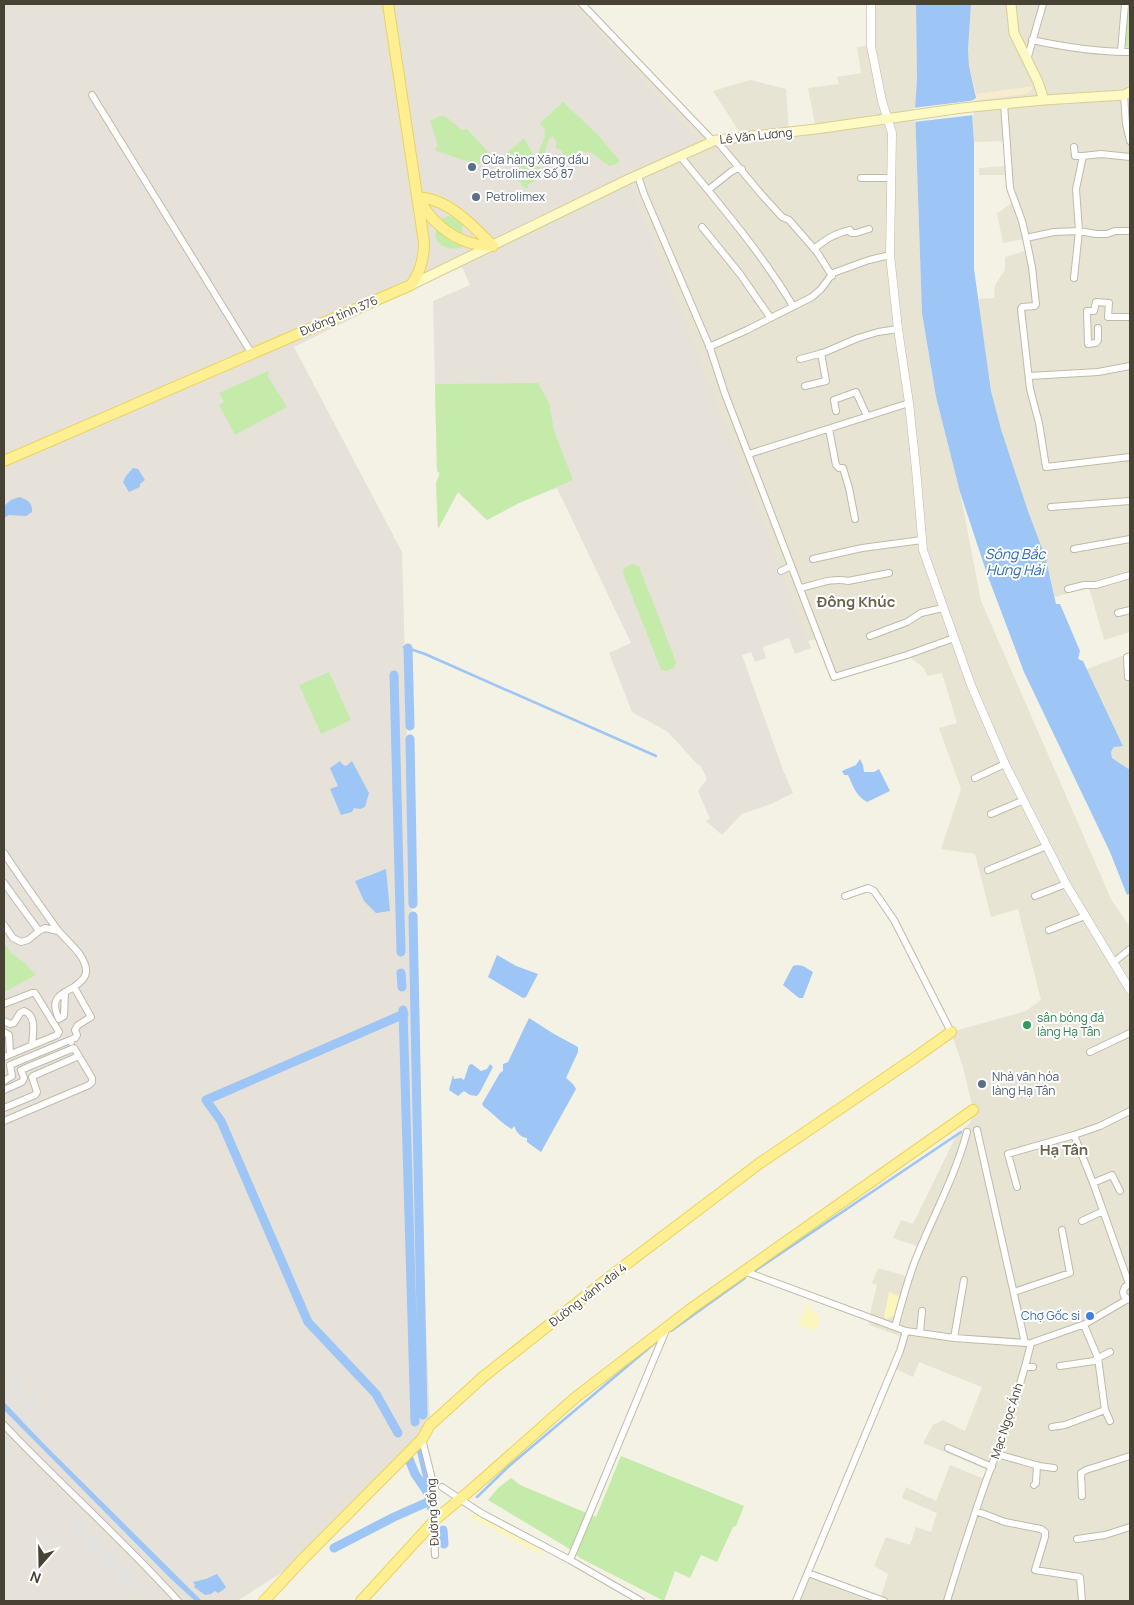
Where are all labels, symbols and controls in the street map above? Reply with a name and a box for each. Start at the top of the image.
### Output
street label: Lê Văn Lương [719,123,793,148]
place label: Cửa hàng Xăng dầu Petrolimex Số 87 [482,151,589,182]
marker: Cửa hàng Xăng dầu Petrolimex Số 87 [466,161,478,173]
place label: Petrolimex [486,188,546,205]
marker: Petrolimex [470,191,482,203]
street label: Đường tỉnh 376 [297,291,381,340]
water label: Sông Bắc Hưng Hải [985,544,1046,579]
district label: Đông Khúc [817,591,896,612]
place label: sân bóng đá làng Hạ Tân [1037,1009,1104,1040]
marker: sân bóng đá làng Hạ Tân [1021,1019,1033,1031]
place label: Nhà văn hóa làng Hạ Tân [992,1068,1059,1099]
marker: Nhà văn hóa làng Hạ Tân [976,1078,988,1090]
district label: Hạ Tân [1040,1139,1088,1160]
street label: Đường vành đai 4 [545,1259,630,1330]
place label: Chợ Gốc si [1021,1307,1080,1324]
marker: Chợ Gốc si [1084,1310,1096,1322]
street label: Mạc Ngọc Ánh [986,1381,1027,1461]
street label: Đường đồng [422,1478,443,1546]
north arrow [15,1540,65,1590]
text: N [27,1567,43,1588]

